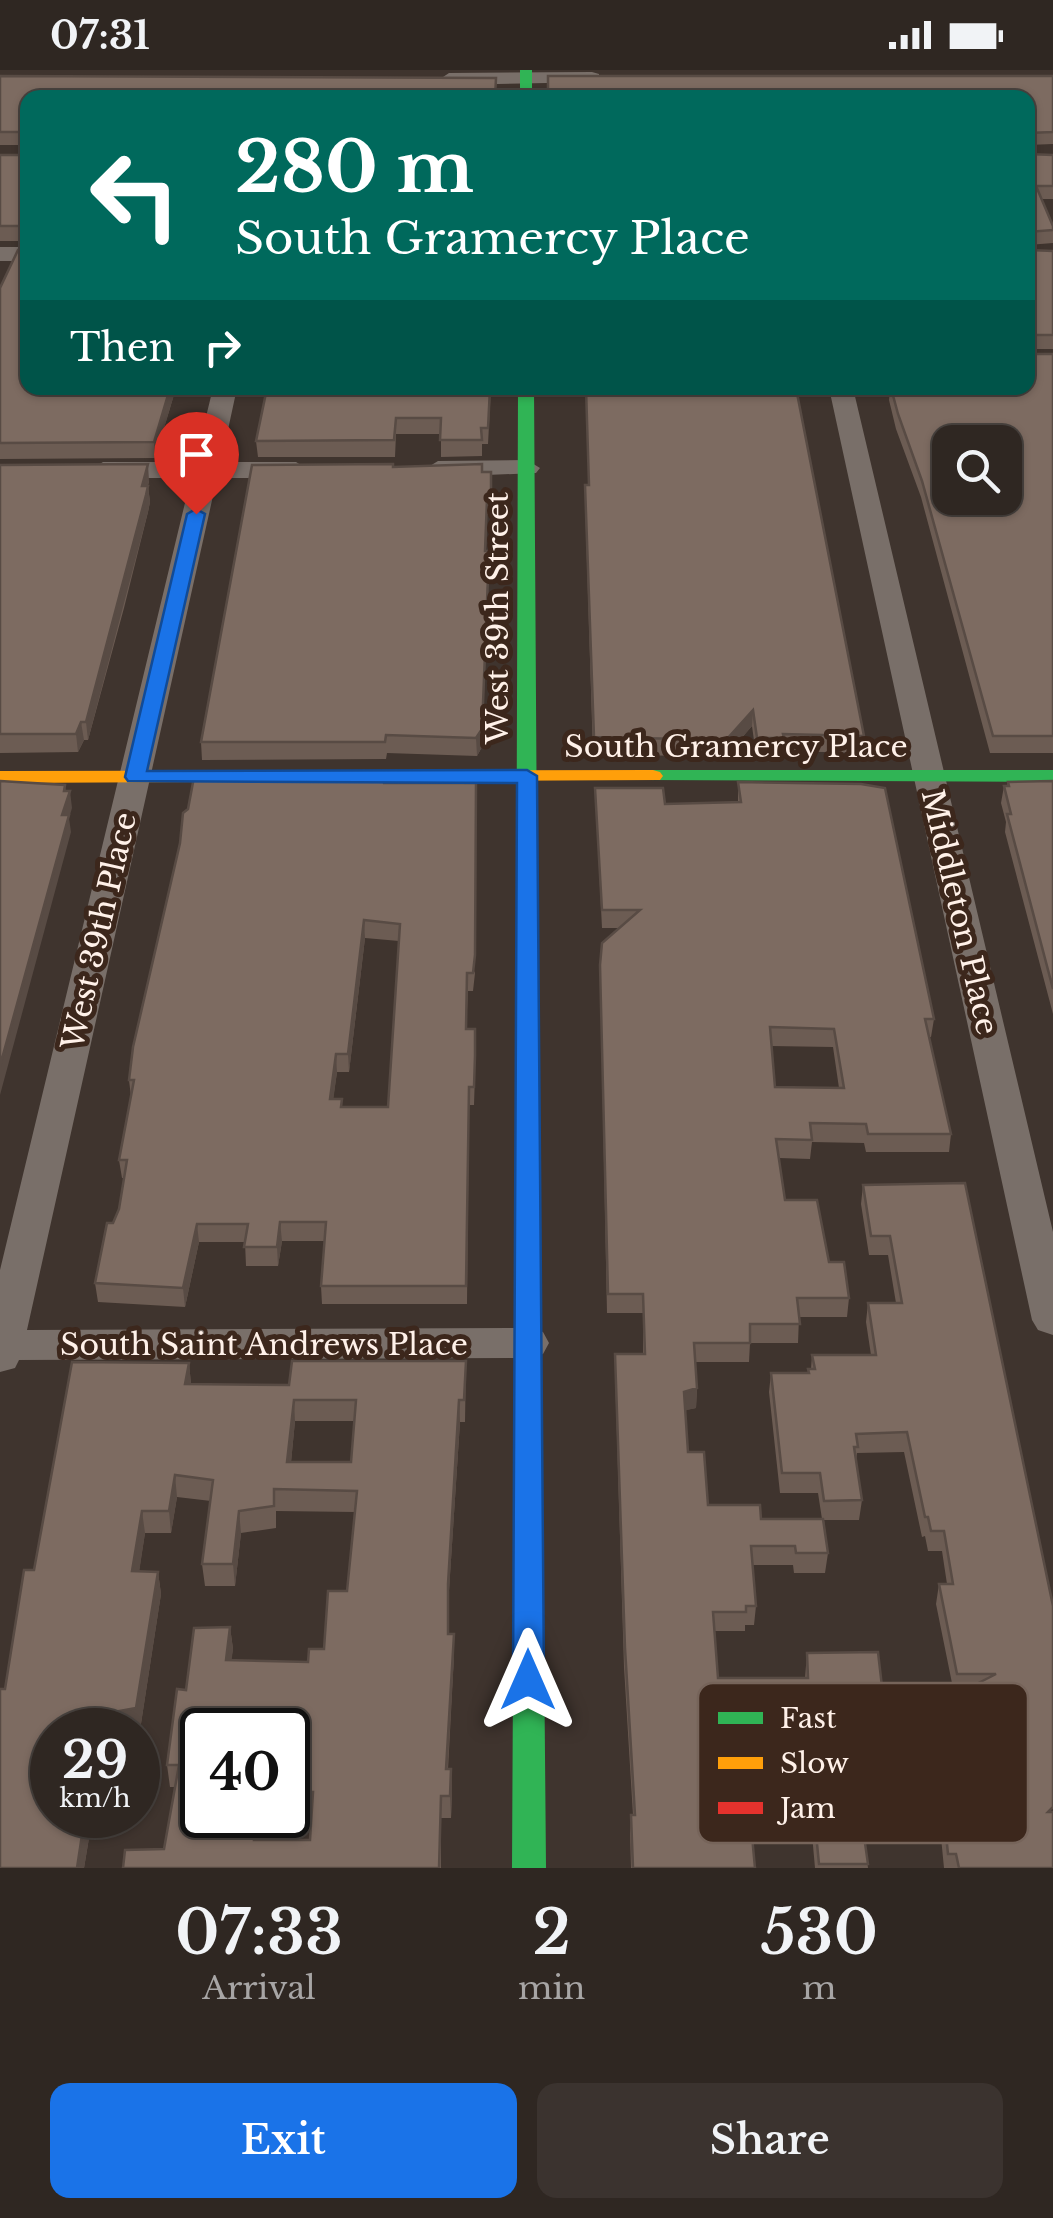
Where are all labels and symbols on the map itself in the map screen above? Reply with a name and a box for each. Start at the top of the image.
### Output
pin [154,412,239,515]
street label: West 39th Street [479,491,516,745]
street label: South Gramercy Place [564,728,908,765]
street label: Middleton Place [914,786,1006,1038]
street label: West 39th Place [53,809,144,1054]
street label: South Saint Andrews Place [60,1326,468,1363]
position arrow [476,1628,580,1732]
legend [698,1683,1028,1843]
text: Fast [780,1701,837,1736]
speed limit sign: 40 [180,1708,310,1838]
text: Slow [780,1746,849,1781]
text: Jam [776,1791,836,1826]

